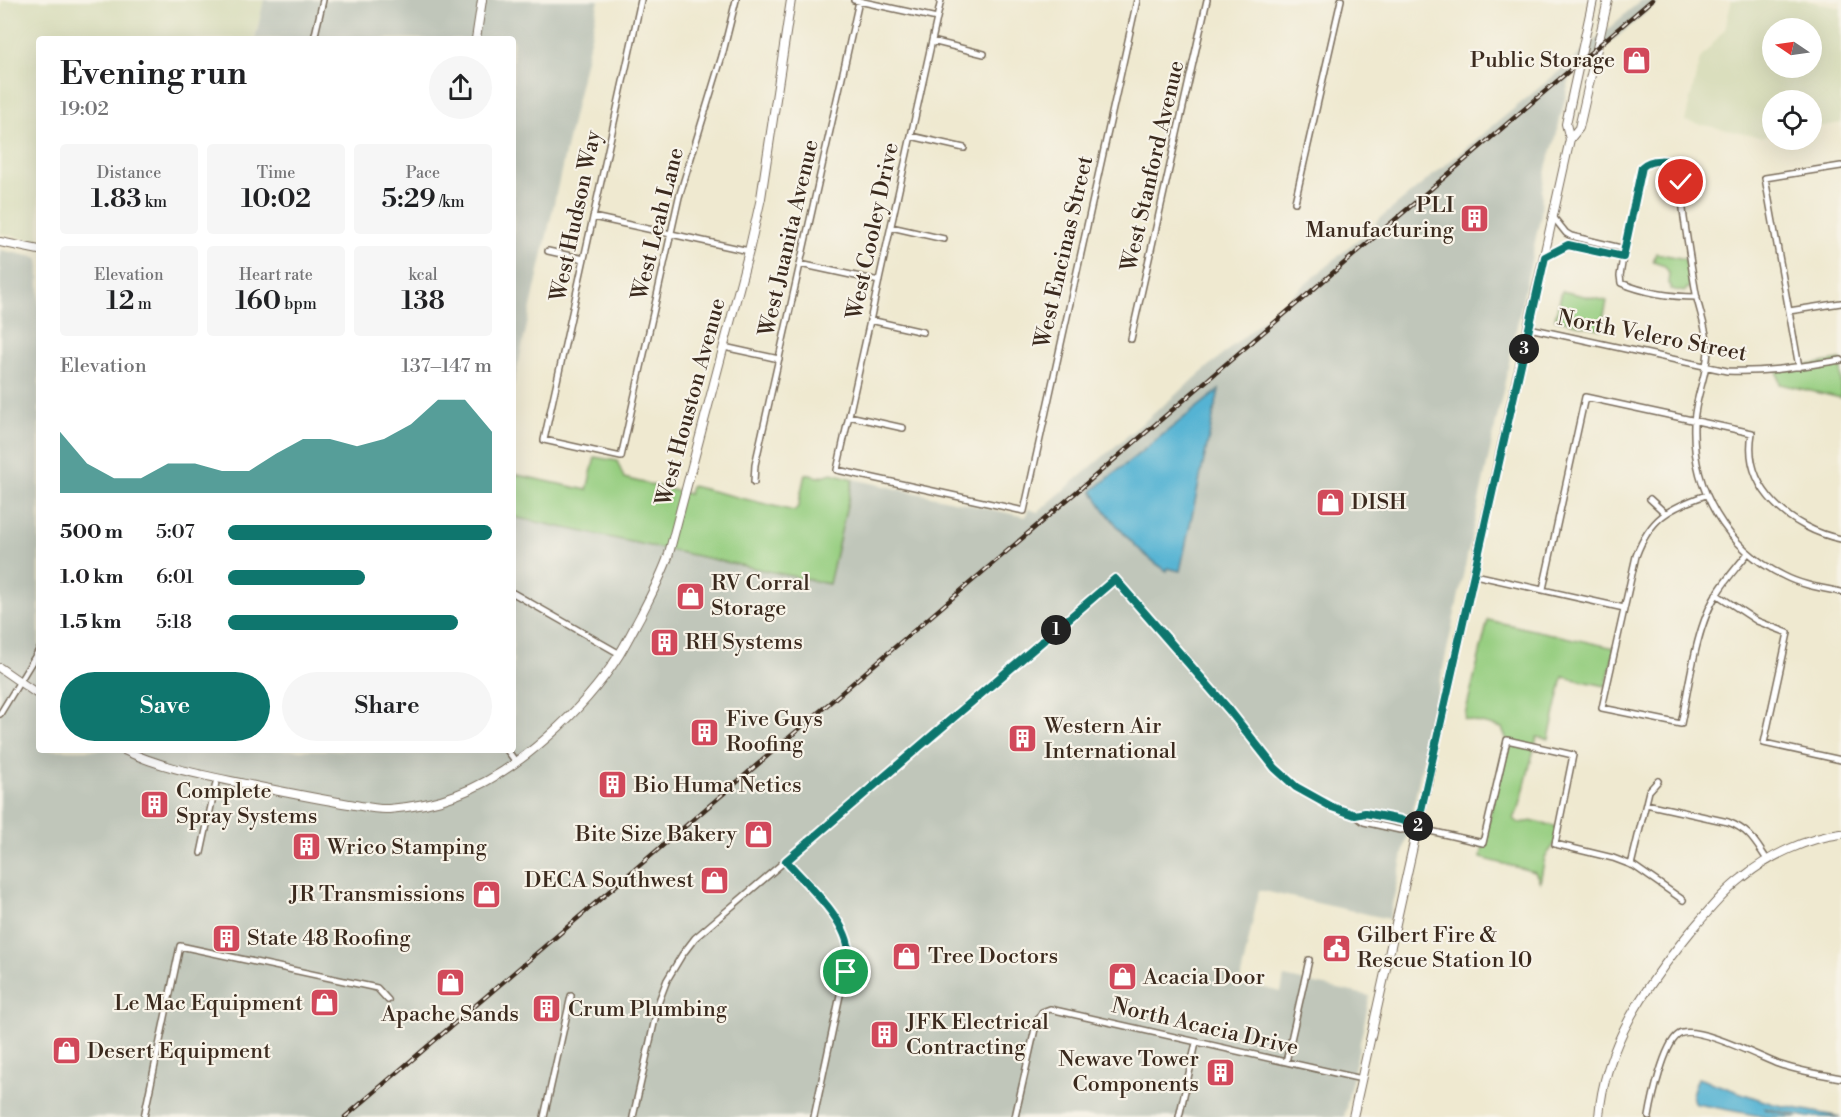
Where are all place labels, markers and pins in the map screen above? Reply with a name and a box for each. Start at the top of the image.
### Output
shop icon: Public Storage [1620,44,1652,76]
place label: Public Storage [1470,47,1615,74]
pin [1655,156,1706,207]
place label: PLI Manufacturing [1306,192,1455,244]
building icon: PLI Manufacturing [1459,202,1491,234]
pin: 3 [1509,334,1539,364]
shop icon: DISH [1314,486,1346,518]
place label: DISH [1351,489,1407,516]
place label: RV Corral Storage [711,570,810,622]
shop icon: RV Corral Storage [674,580,706,612]
pin: 1 [1041,615,1071,645]
building icon: RH Systems [648,626,680,658]
place label: RH Systems [685,629,803,656]
place label: Five Guys Roofing [726,706,823,758]
place label: Western Air International [1043,713,1177,765]
building icon: Five Guys Roofing [689,716,721,748]
building icon: Western Air International [1007,723,1039,755]
building icon: Bio Huma Netics [597,769,629,801]
place label: Bio Huma Netics [633,772,802,799]
place label: Complete Spray Systems [176,778,317,830]
building icon: Complete Spray Systems [139,788,171,820]
pin: 2 [1403,811,1433,841]
shop icon: Bite Size Bakery [742,818,774,850]
place label: Bite Size Bakery [574,821,737,848]
building icon: Wrico Stamping [290,831,322,863]
place label: Wrico Stamping [326,834,487,861]
shop icon: DECA Southwest [699,864,731,896]
place label: DECA Southwest [524,867,694,894]
shop icon: JR Transmissions [470,878,502,910]
place label: JR Transmissions [288,881,465,908]
building icon: State 48 Roofing [210,922,242,954]
place label: Gilbert Fire & Rescue Station 10 [1357,922,1532,974]
place label: State 48 Roofing [247,925,411,952]
public building icon: Gilbert Fire & Rescue Station 10 [1320,932,1352,964]
shop icon: Tree Doctors [891,940,923,972]
place label: Tree Doctors [928,943,1058,970]
pin [820,946,871,997]
shop icon: Acacia Door [1106,961,1138,993]
place label: Acacia Door [1142,964,1265,991]
shop icon: Apache Sands [434,966,466,998]
shop icon: Le Mac Equipment [308,987,340,1019]
place label: Le Mac Equipment [114,990,303,1017]
building icon: Crum Plumbing [531,993,563,1025]
place label: Crum Plumbing [568,996,728,1023]
place label: Apache Sands [380,1001,519,1028]
place label: JFK Electrical Contracting [905,1009,1049,1061]
building icon: JFK Electrical Contracting [869,1019,901,1051]
shop icon: Desert Equipment [50,1035,82,1067]
place label: Desert Equipment [87,1038,271,1065]
place label: Newave Tower Components [1058,1046,1199,1098]
building icon: Newave Tower Components [1204,1056,1236,1088]

